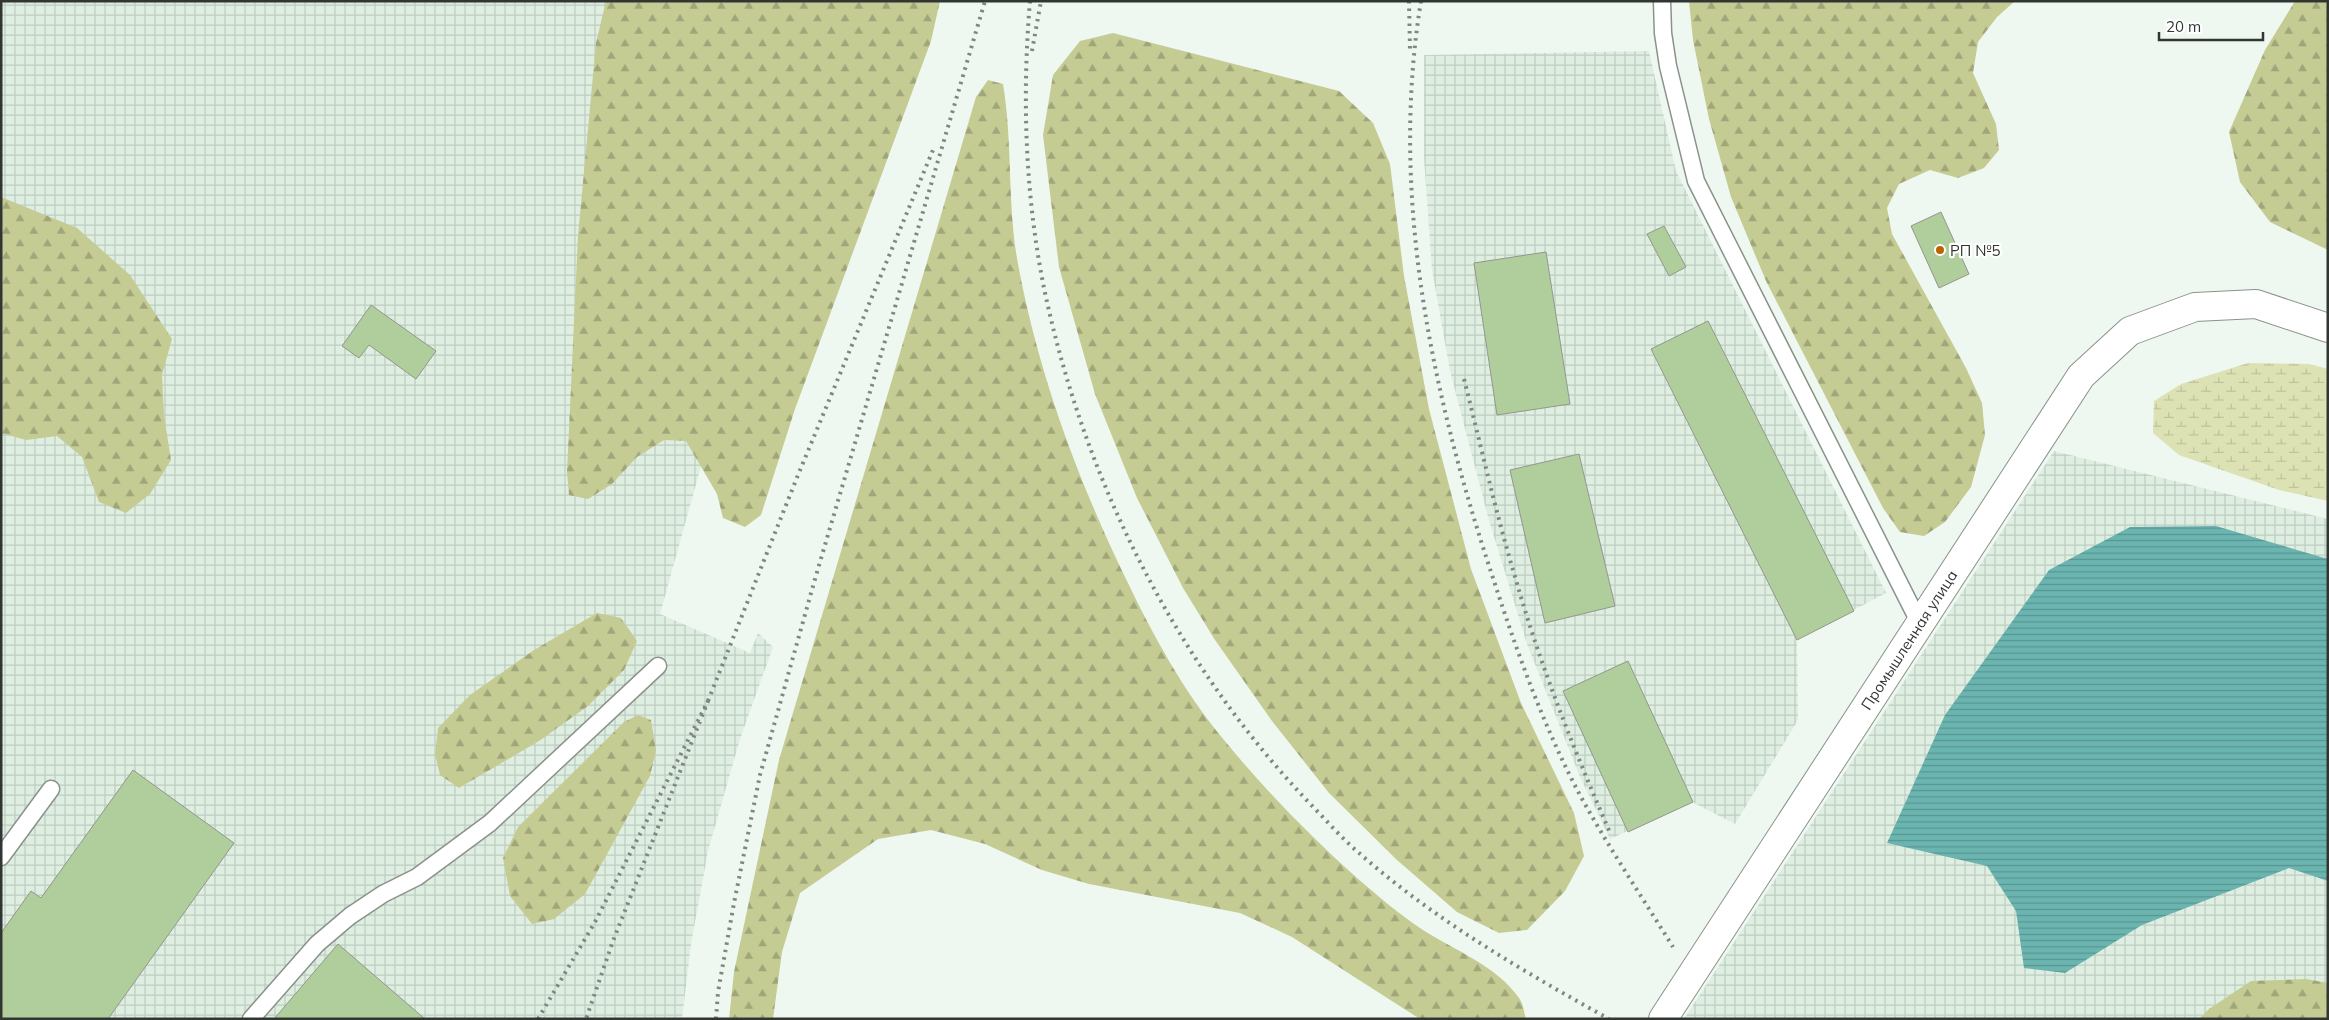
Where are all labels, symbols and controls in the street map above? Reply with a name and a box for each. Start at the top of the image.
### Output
scale bar [2159,10,2263,42]
text: 20 m [2166,17,2201,36]
place label: РП №5 [1950,241,2000,260]
marker: РП №5 [1934,244,1946,256]
street label: Промышленная улица [1857,567,1961,713]

